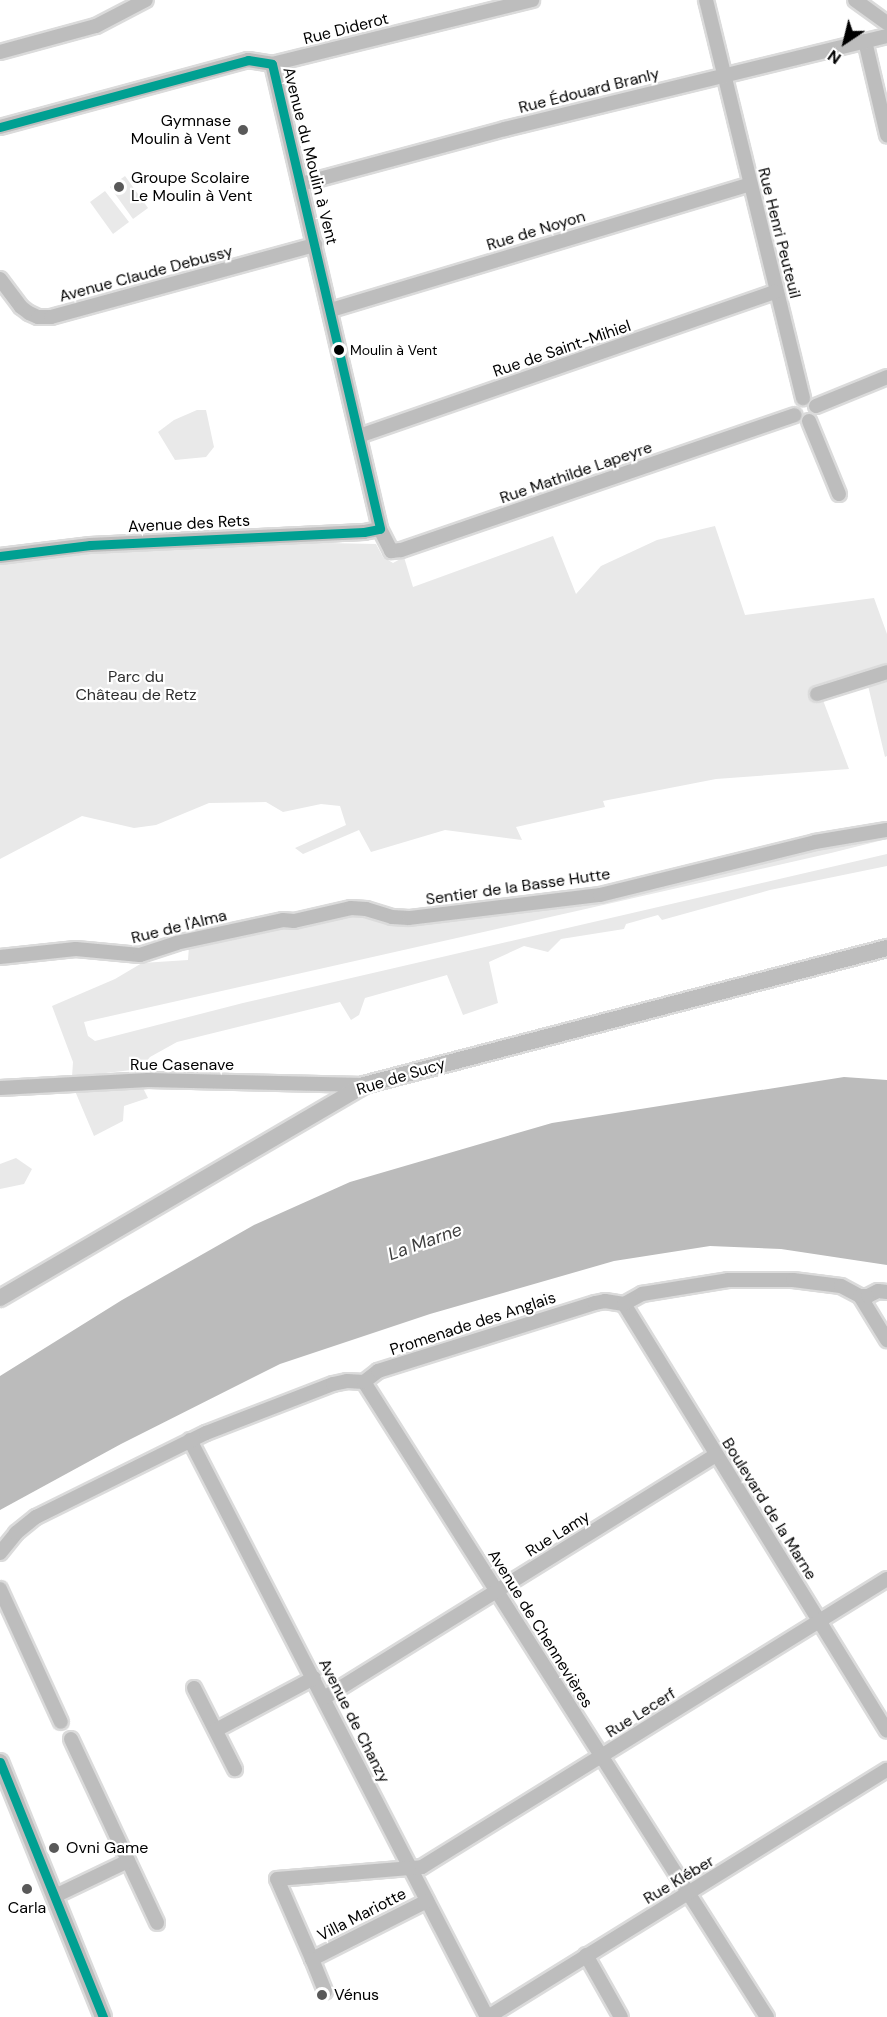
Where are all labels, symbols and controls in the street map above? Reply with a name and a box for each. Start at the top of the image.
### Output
street label: Rue Diderot [301,9,391,49]
north arrow [815,12,875,72]
text: N [824,45,845,69]
street label: Rue Édouard Branly [517,64,661,118]
street label: Avenue du Moulin à Vent [279,65,341,247]
place label: Gymnase Moulin à Vent [131,111,231,149]
marker: Gymnase Moulin à Vent [236,123,250,137]
street label: Rue Henri Peuteuil [753,166,805,300]
place label: Groupe Scolaire Le Moulin à Vent [131,168,253,206]
marker: Groupe Scolaire Le Moulin à Vent [112,180,126,194]
street label: Rue de Noyon [484,207,588,255]
street label: Avenue Claude Debussy [57,242,235,306]
street label: Rue de Saint-Mihiel [491,316,633,382]
place label: Moulin à Vent [350,342,438,358]
marker: Moulin à Vent [333,344,345,356]
street label: Rue Mathilde Lapeyre [497,438,655,508]
street label: Avenue des Rets [127,511,251,537]
park label: Parc du Château de Retz [75,667,197,705]
street label: Sentier de la Basse Hutte [425,865,611,909]
street label: Rue de l'Alma [129,906,229,948]
street label: Rue de Sucy [354,1054,448,1100]
street label: Rue Casenave [130,1055,234,1075]
water label: La Marne [385,1219,465,1265]
street label: Promenade des Anglais [388,1288,558,1360]
street label: Boulevard de la Marne [718,1435,820,1583]
street label: Rue Lamy [522,1507,594,1561]
street label: Avenue de Chennevières [483,1546,597,1712]
street label: Avenue de Chanzy [314,1656,394,1786]
street label: Rue Lecerf [602,1684,680,1742]
place label: Ovni Game [66,1838,148,1858]
marker: Ovni Game [47,1841,61,1855]
street label: Rue Kléber [640,1851,718,1909]
marker: Carla [20,1882,34,1896]
street label: Villa Mariotte [314,1884,410,1946]
place label: Carla [8,1898,46,1918]
place label: Vénus [334,1985,379,2005]
marker: Vénus [315,1988,329,2002]

